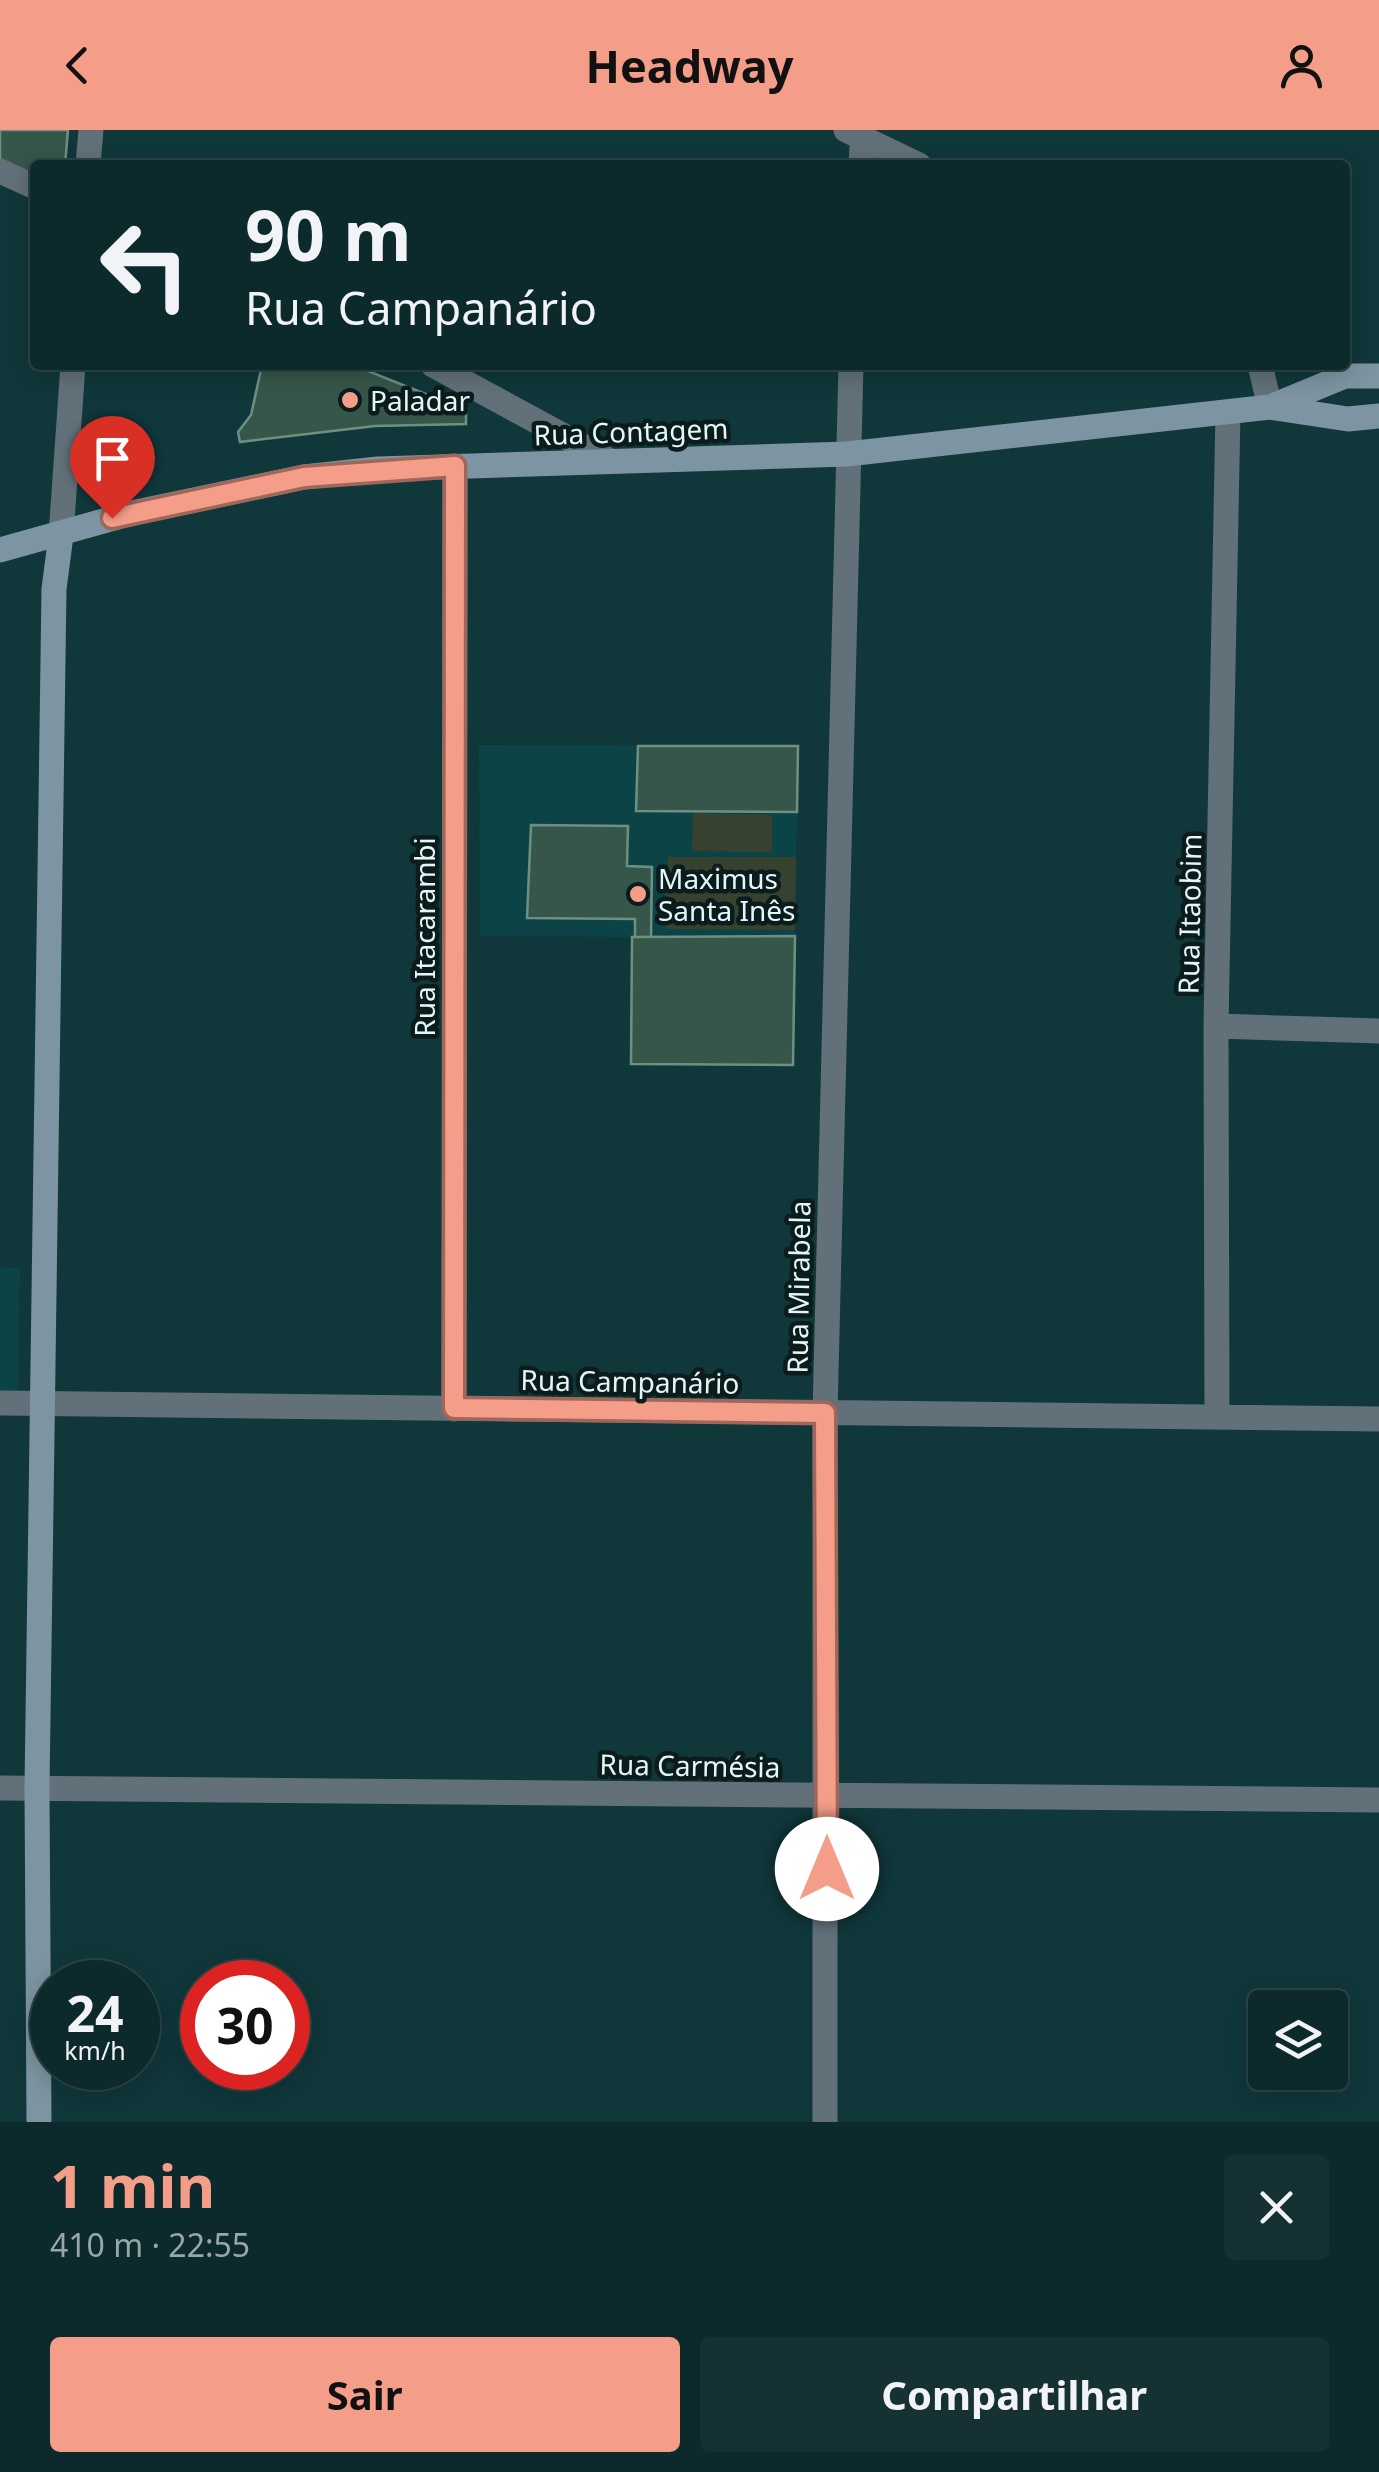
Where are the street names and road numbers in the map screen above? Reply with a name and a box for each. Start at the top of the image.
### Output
street label: Rua Contagem [533,409,729,453]
street label: Rua Itaobim [1169,833,1209,995]
street label: Rua Itacarambi [405,837,443,1037]
street label: Rua Mirabela [777,1200,819,1374]
street label: Rua Campanário [520,1360,740,1402]
street label: Rua Carmésia [599,1744,781,1786]

